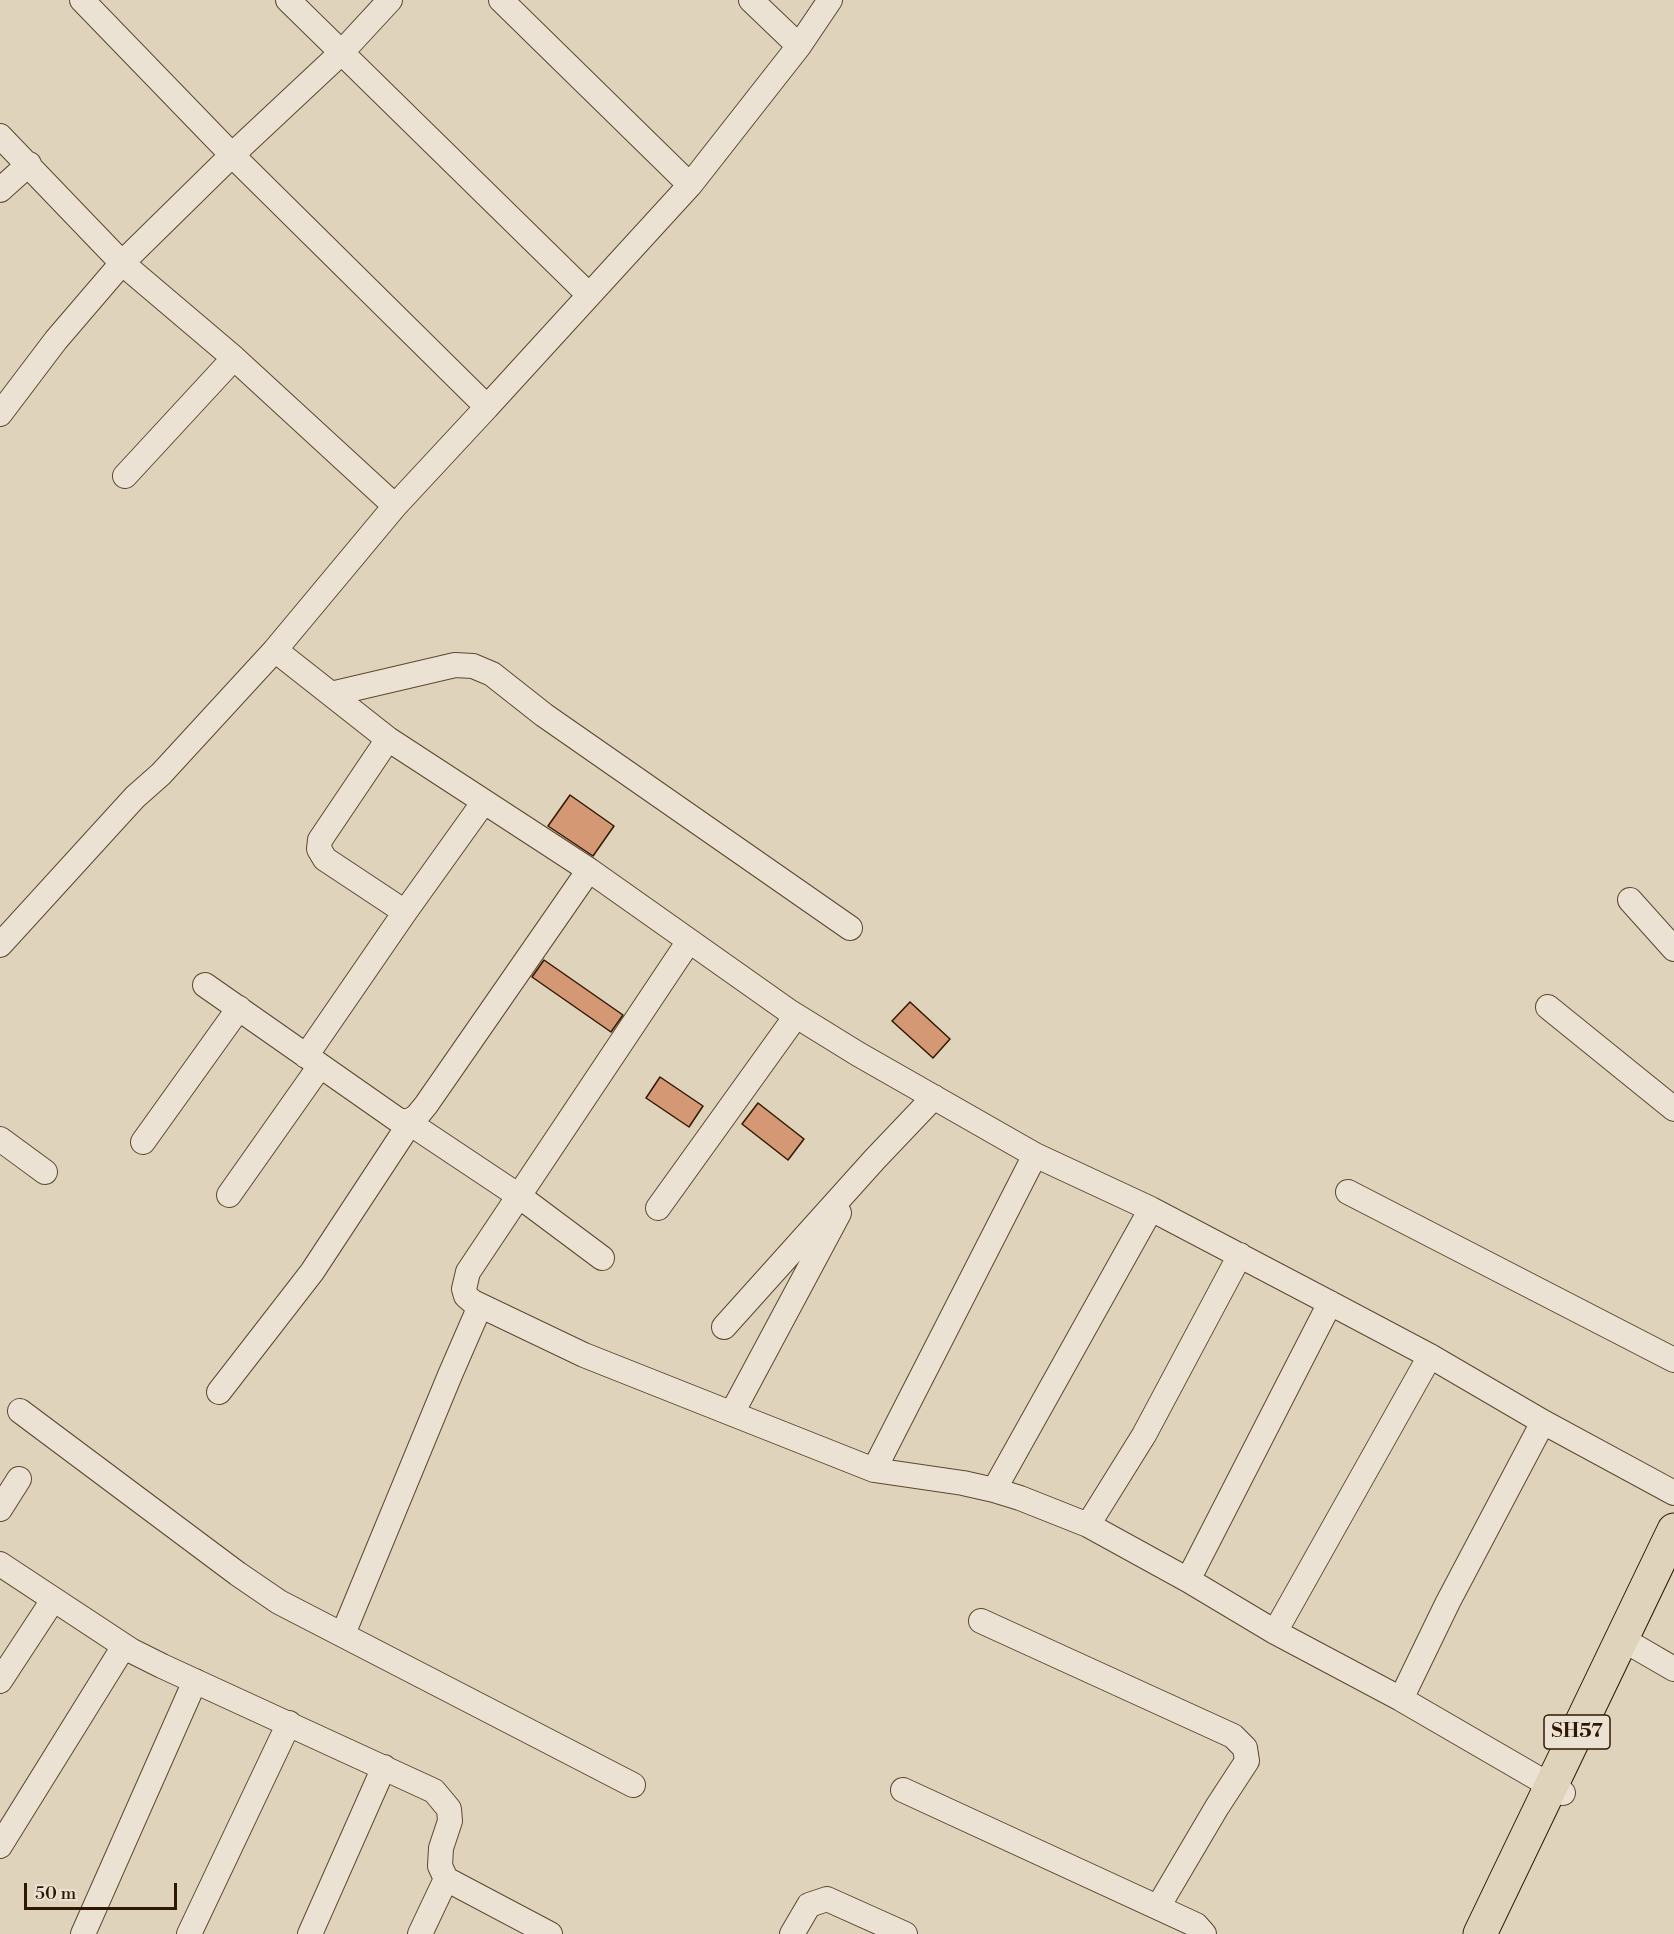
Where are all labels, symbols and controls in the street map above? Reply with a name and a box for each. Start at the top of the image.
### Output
road number: SH57 [1544,1715,1610,1749]
scale bar [27,1871,180,1909]
text: 50 m [35,1882,76,1905]

